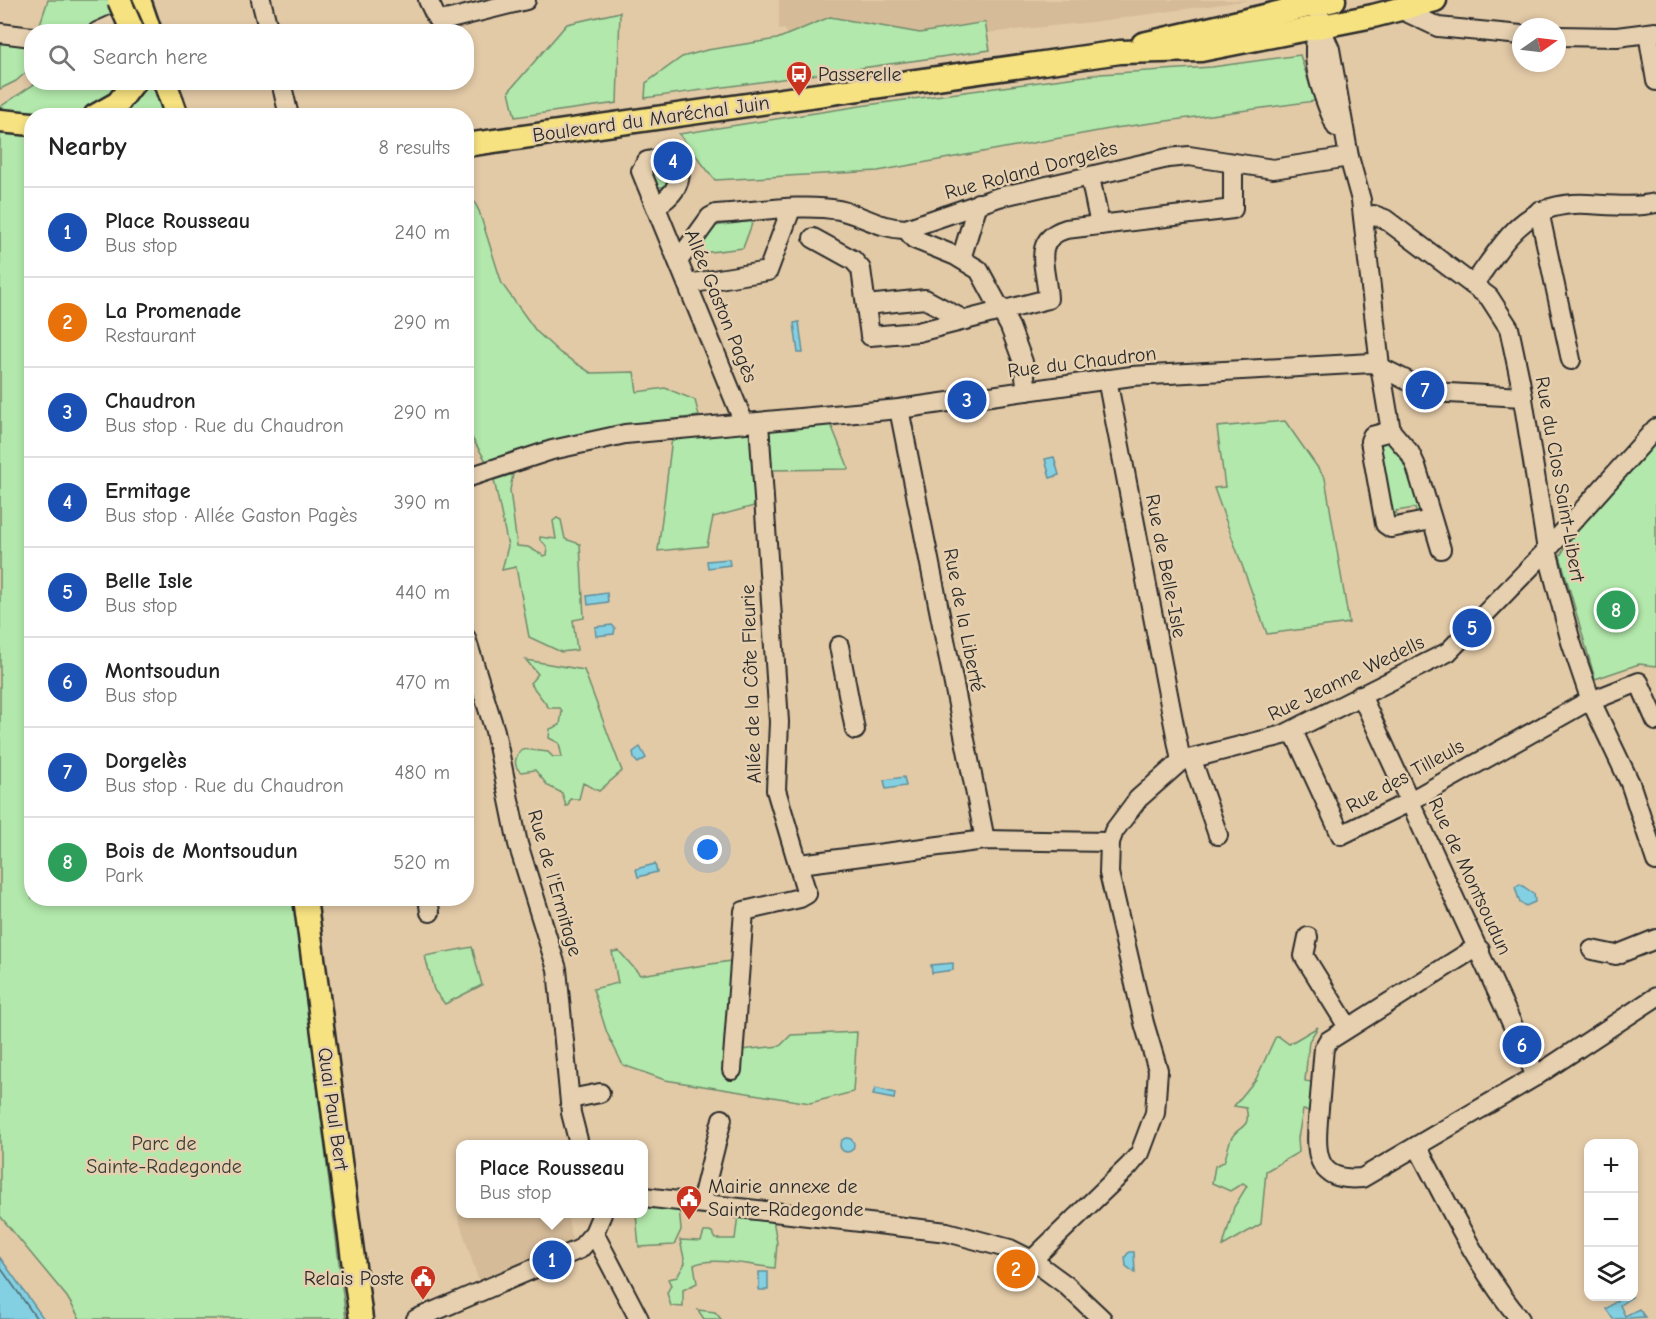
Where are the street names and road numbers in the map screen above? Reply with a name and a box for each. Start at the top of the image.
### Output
street label: Boulevard du Maréchal Juin [531,91,771,147]
street label: Rue Roland Dorgelès [942,136,1120,204]
street label: Allée Gaston Pagès [680,226,762,386]
street label: Rue du Chaudron [1006,341,1158,383]
street label: Rue du Clos Saint-Libert [1531,375,1590,585]
street label: Rue de Belle-Isle [1141,492,1191,640]
street label: Rue de la Liberté [939,546,989,694]
street label: Allée de la Côte Fleurie [736,584,766,784]
street label: Rue Jeanne Wedells [1264,630,1428,726]
street label: Rue des Tilleuls [1342,734,1468,818]
street label: Rue de Montsoudun [1423,794,1517,958]
street label: Rue de l'Ermitage [523,807,587,959]
street label: Quai Paul Bert [313,1046,353,1173]

